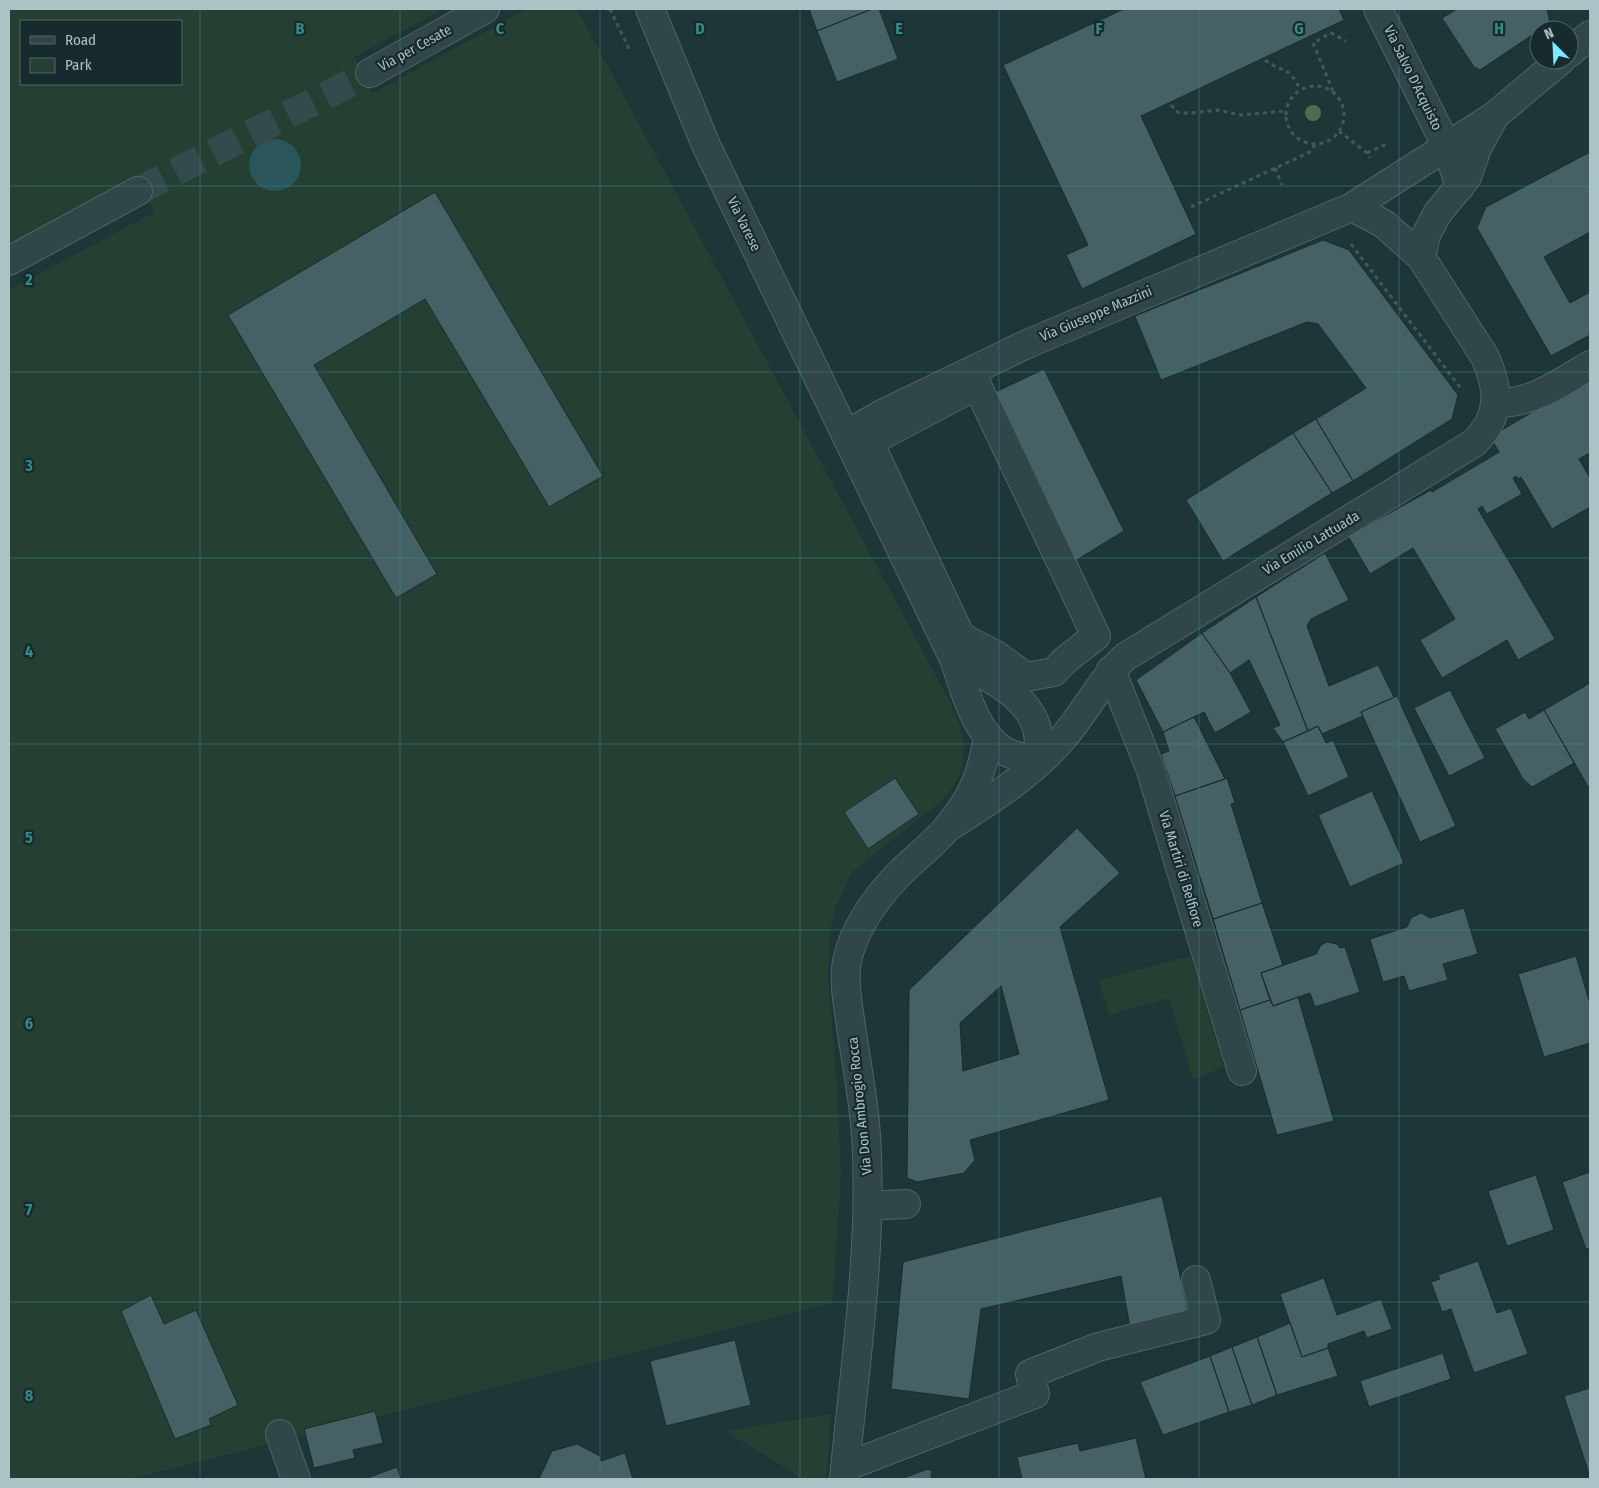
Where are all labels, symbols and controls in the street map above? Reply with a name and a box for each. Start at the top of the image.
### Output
text: B [296,19,305,38]
text: C [496,19,505,38]
text: D [695,19,705,38]
text: E [895,19,903,38]
text: F [1095,19,1103,38]
text: G [1294,19,1304,38]
text: H [1494,19,1504,38]
legend [20,20,182,85]
north arrow [1529,20,1579,70]
street label: Via per Cesate [375,21,455,75]
street label: Via Salvo D'Acquisto [1380,23,1446,133]
text: N [1542,24,1556,43]
text: Road [65,31,96,49]
text: Park [65,56,92,74]
street label: Via Varese [724,194,765,254]
text: 2 [24,270,33,289]
street label: Via Giuseppe Mazzini [1037,283,1155,345]
text: 3 [24,456,33,475]
street label: Via Emilio Lattuada [1259,507,1363,579]
text: 4 [25,642,33,661]
street label: Via Martiri di Belfiore [1155,809,1207,929]
text: 5 [25,828,33,847]
text: 6 [25,1014,33,1033]
street label: Via Don Ambrogio Rocca [844,1036,876,1176]
text: 7 [26,1200,33,1219]
text: 8 [25,1386,34,1405]

